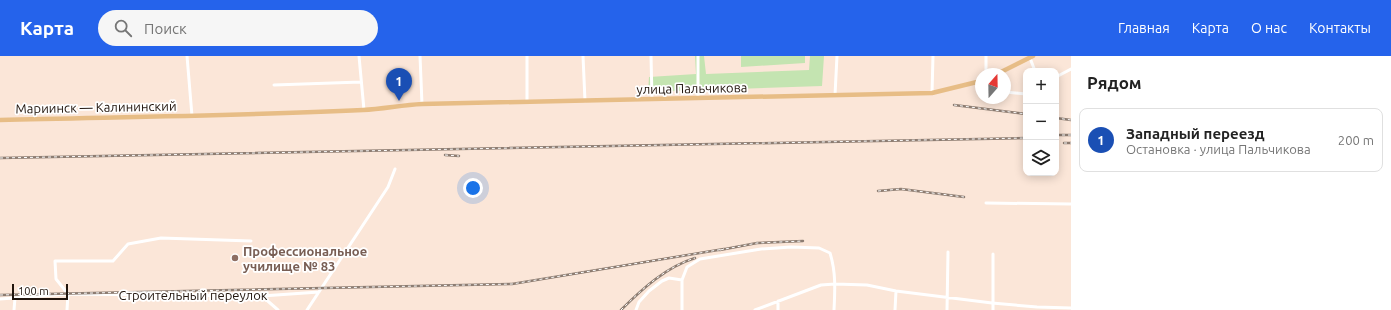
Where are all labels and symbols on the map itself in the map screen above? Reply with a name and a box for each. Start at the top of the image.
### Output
pin: 1 [386,68,412,101]
north arrow [975,68,1011,104]
street label: улица Пальчикова [636,80,748,96]
street label: Мариинск — Калининский [15,99,177,115]
your location [463,178,483,198]
place label: Профессиональное училище № 83 [243,244,367,273]
marker: Профессиональное училище № 83 [230,253,240,263]
scale bar [12,282,68,301]
street label: Строительный переулок [119,288,268,302]

